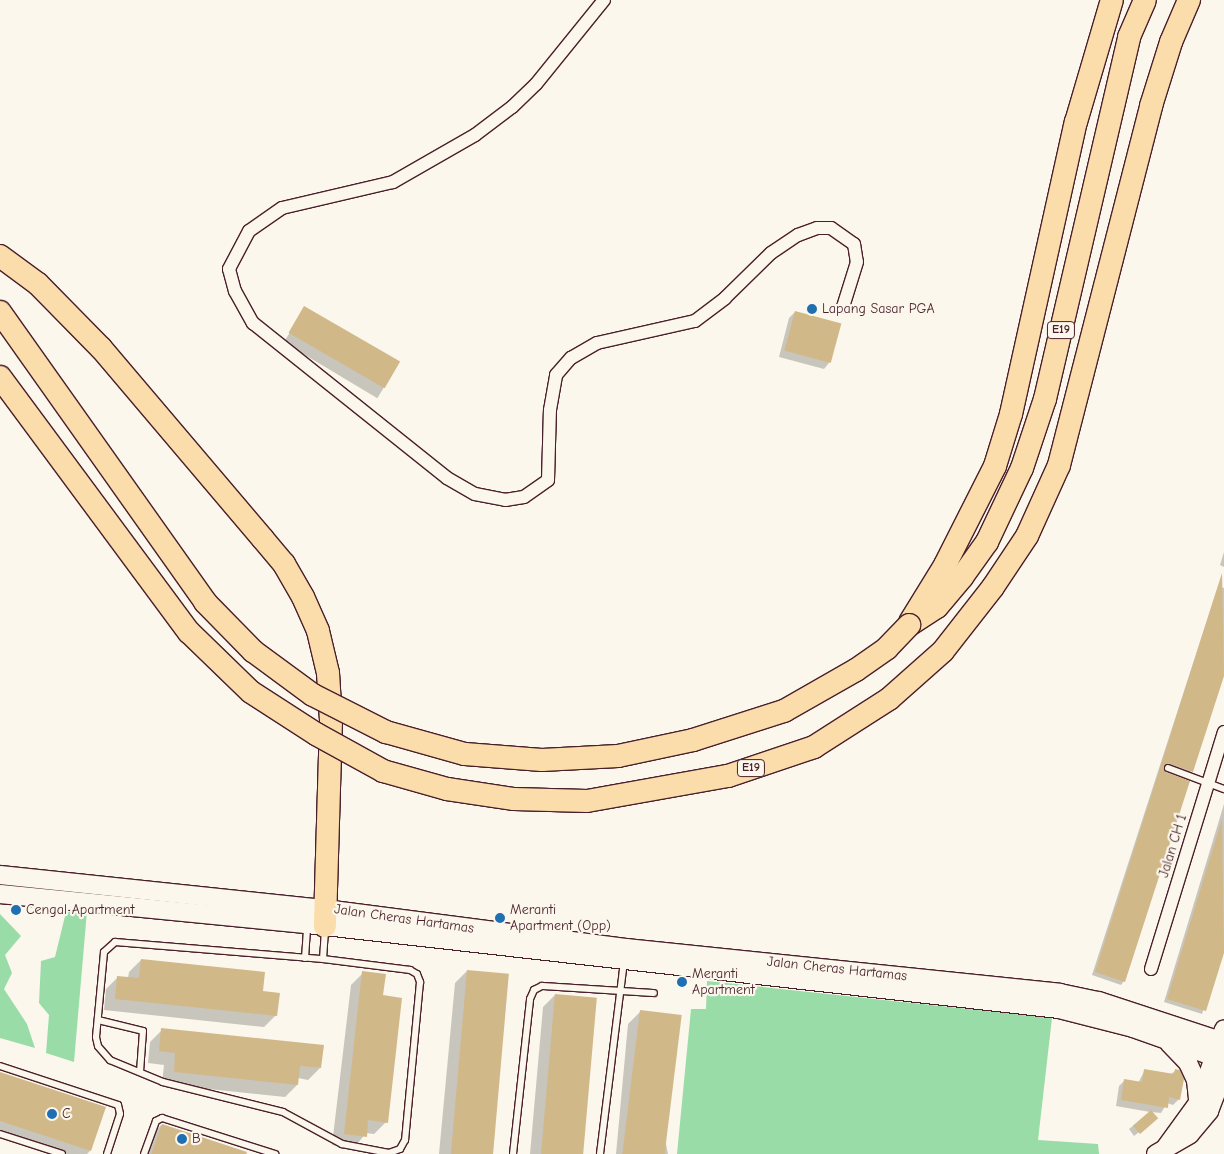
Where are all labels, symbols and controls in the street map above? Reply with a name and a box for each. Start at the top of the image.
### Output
place label: Lapang Sasar PGA [822,301,935,317]
marker: Lapang Sasar PGA [806,303,818,315]
road number: E19 [1046,320,1076,340]
road number: E19 [736,758,766,778]
street label: Jalan CH 1 [1155,812,1191,880]
street label: Jalan Cheras Hartamas [333,901,475,937]
place label: Cengal Apartment [26,902,134,918]
place label: Meranti Apartment (Opp) [510,902,611,934]
marker: Cengal Apartment [10,904,22,916]
marker: Meranti Apartment (Opp) [494,912,506,924]
street label: Jalan Cheras Hartamas [766,953,908,985]
place label: Meranti Apartment [692,966,755,999]
marker: Meranti Apartment [676,976,688,988]
place label: C [62,1106,71,1122]
marker: C [46,1108,58,1120]
place label: B [192,1131,201,1147]
marker: B [176,1133,188,1145]

